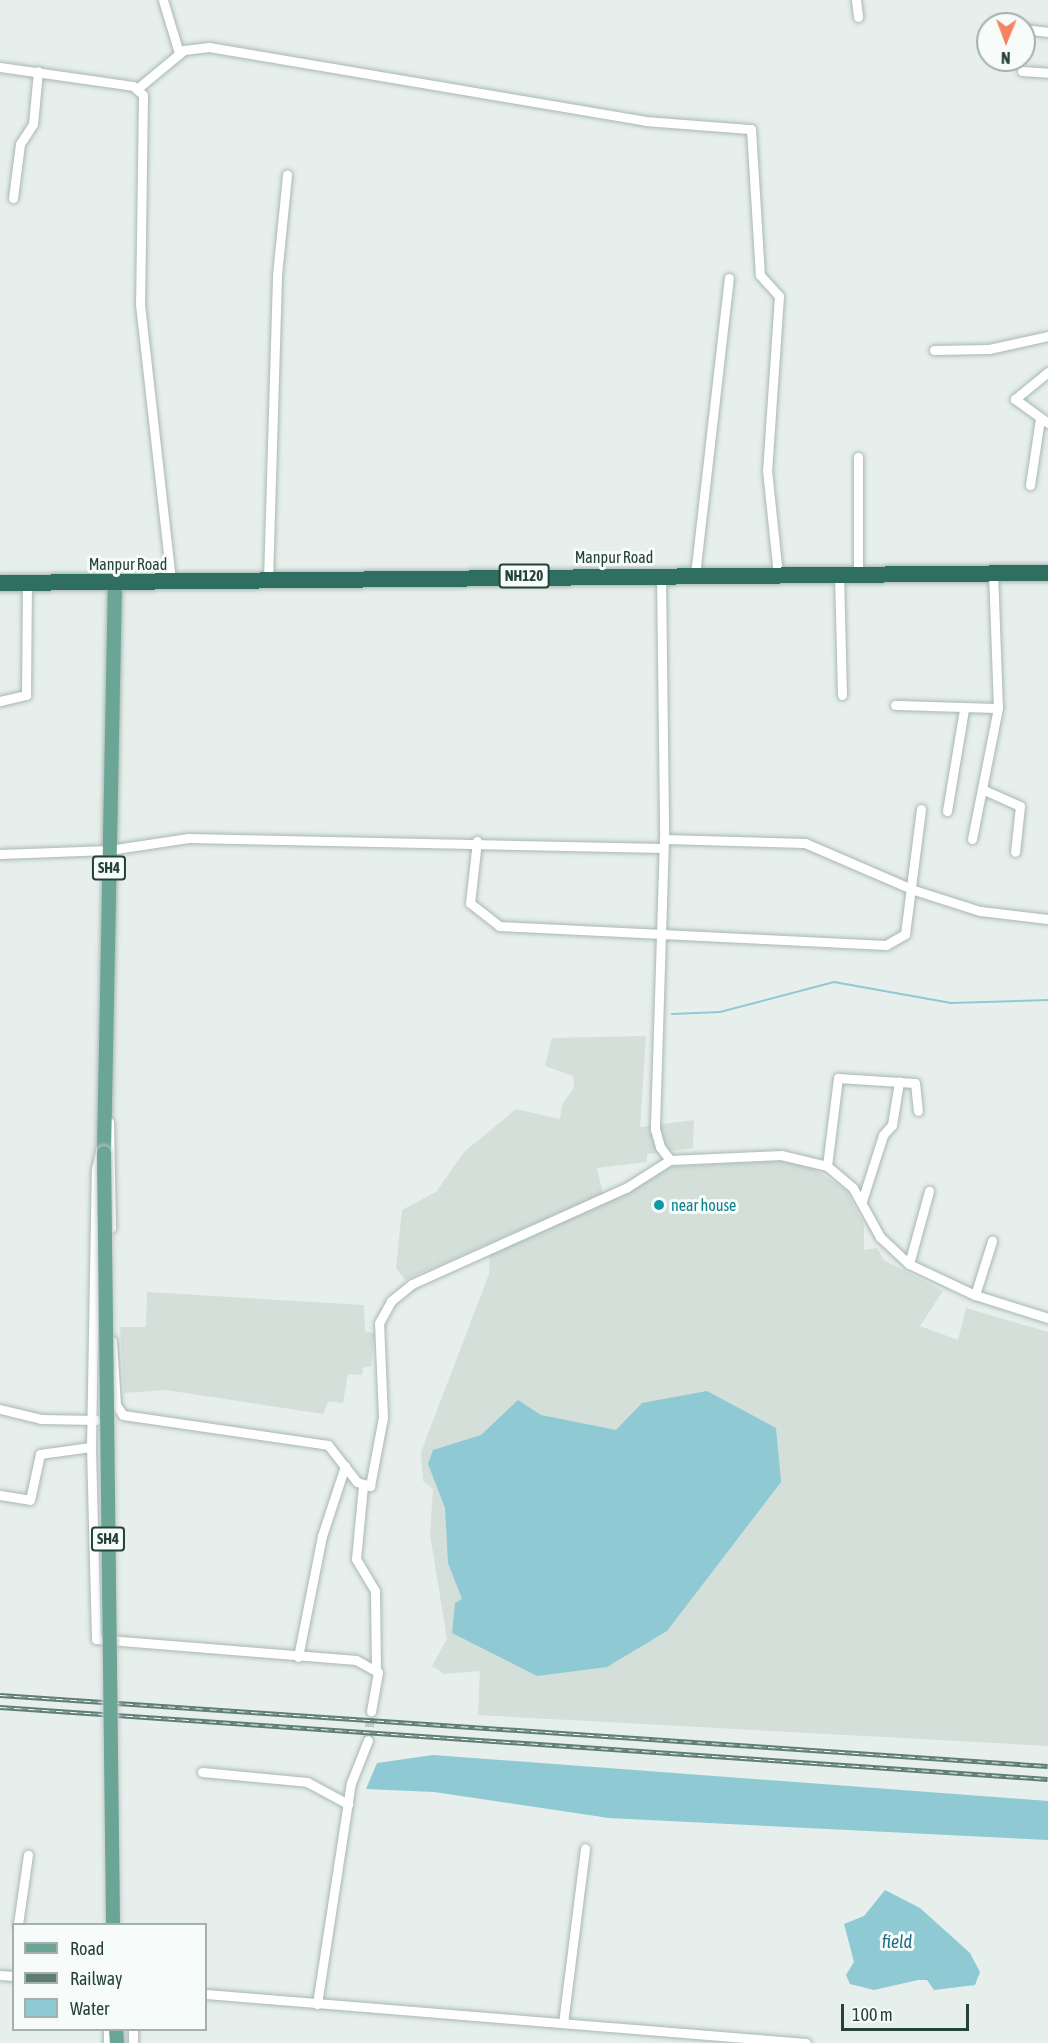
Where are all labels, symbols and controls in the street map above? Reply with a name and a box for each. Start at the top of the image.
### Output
north arrow [976,12,1036,72]
text: N [1001,49,1011,67]
street label: Manpur Road [575,547,653,567]
street label: Manpur Road [89,554,167,574]
road number: NH120 [498,564,550,588]
road number: SH4 [91,856,127,880]
place label: near house [671,1195,736,1215]
marker: near house [652,1198,666,1212]
road number: SH4 [90,1527,126,1551]
legend [12,1923,207,2031]
water label: field [882,1931,912,1953]
text: Road [70,1938,104,1959]
text: Railway [70,1968,122,1989]
scale bar [844,1992,972,2030]
text: Water [70,1998,109,2019]
text: 100 m [852,2004,893,2025]

